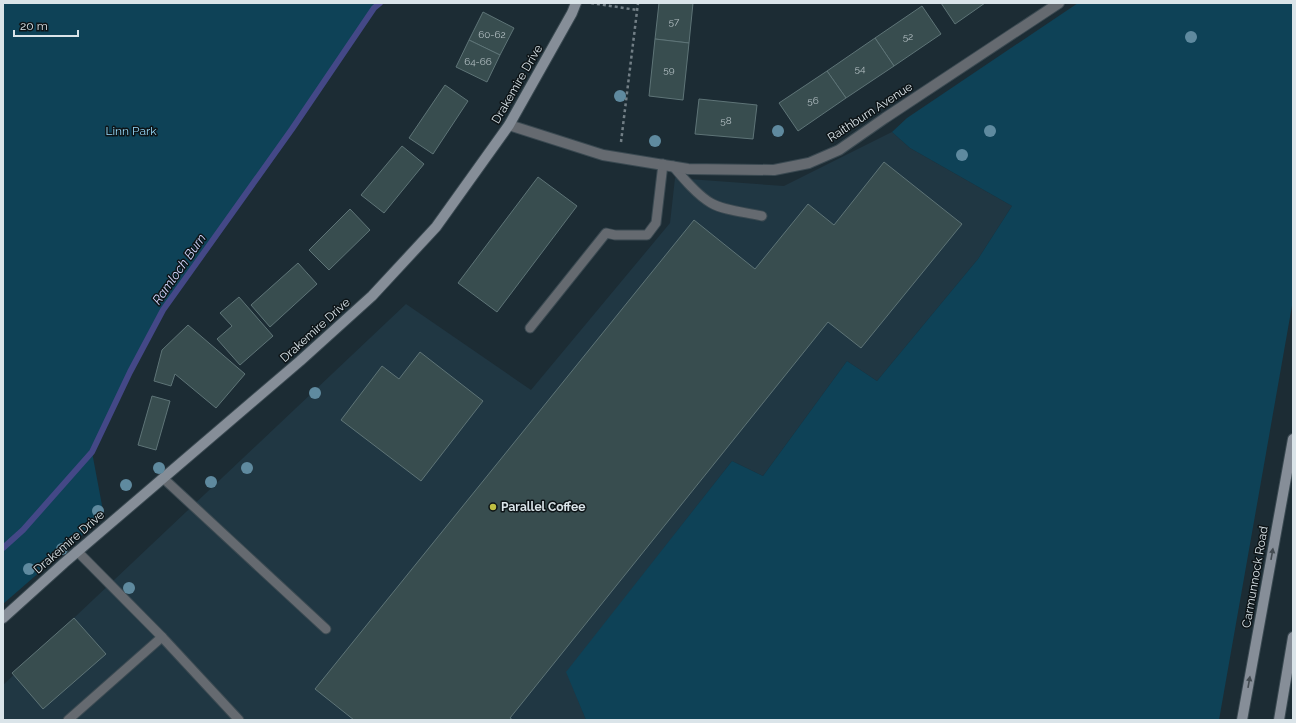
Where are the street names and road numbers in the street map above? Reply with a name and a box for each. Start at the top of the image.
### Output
street label: Drakemire Drive [489,42,545,126]
street label: Raithburn Avenue [825,79,915,145]
street label: Drakemire Drive [277,295,353,365]
street label: Drakemire Drive [31,508,107,576]
street label: Carmunnock Road [1239,525,1271,629]

